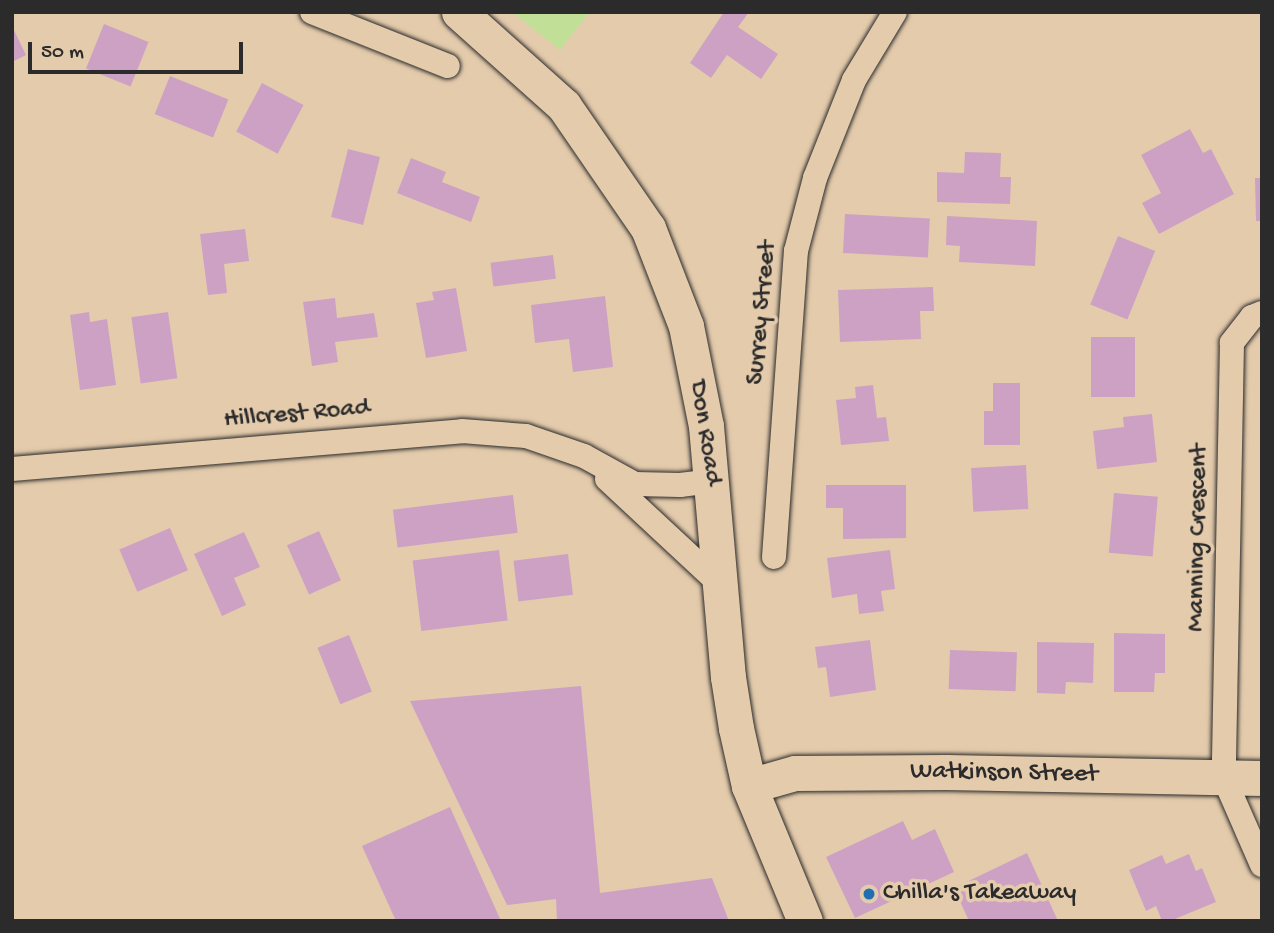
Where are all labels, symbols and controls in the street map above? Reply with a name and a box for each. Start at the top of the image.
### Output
scale bar [32,28,247,72]
text: 50 m [41,41,84,66]
street label: Surrey Street [741,240,785,386]
street label: Don Road [680,378,728,488]
street label: Hillcrest Road [223,393,371,437]
street label: Manning Crescent [1182,444,1216,632]
street label: Watkinson Street [910,757,1098,791]
place label: Chilla's Takeaway [883,878,1076,910]
marker: Chilla's Takeaway [861,886,877,902]

